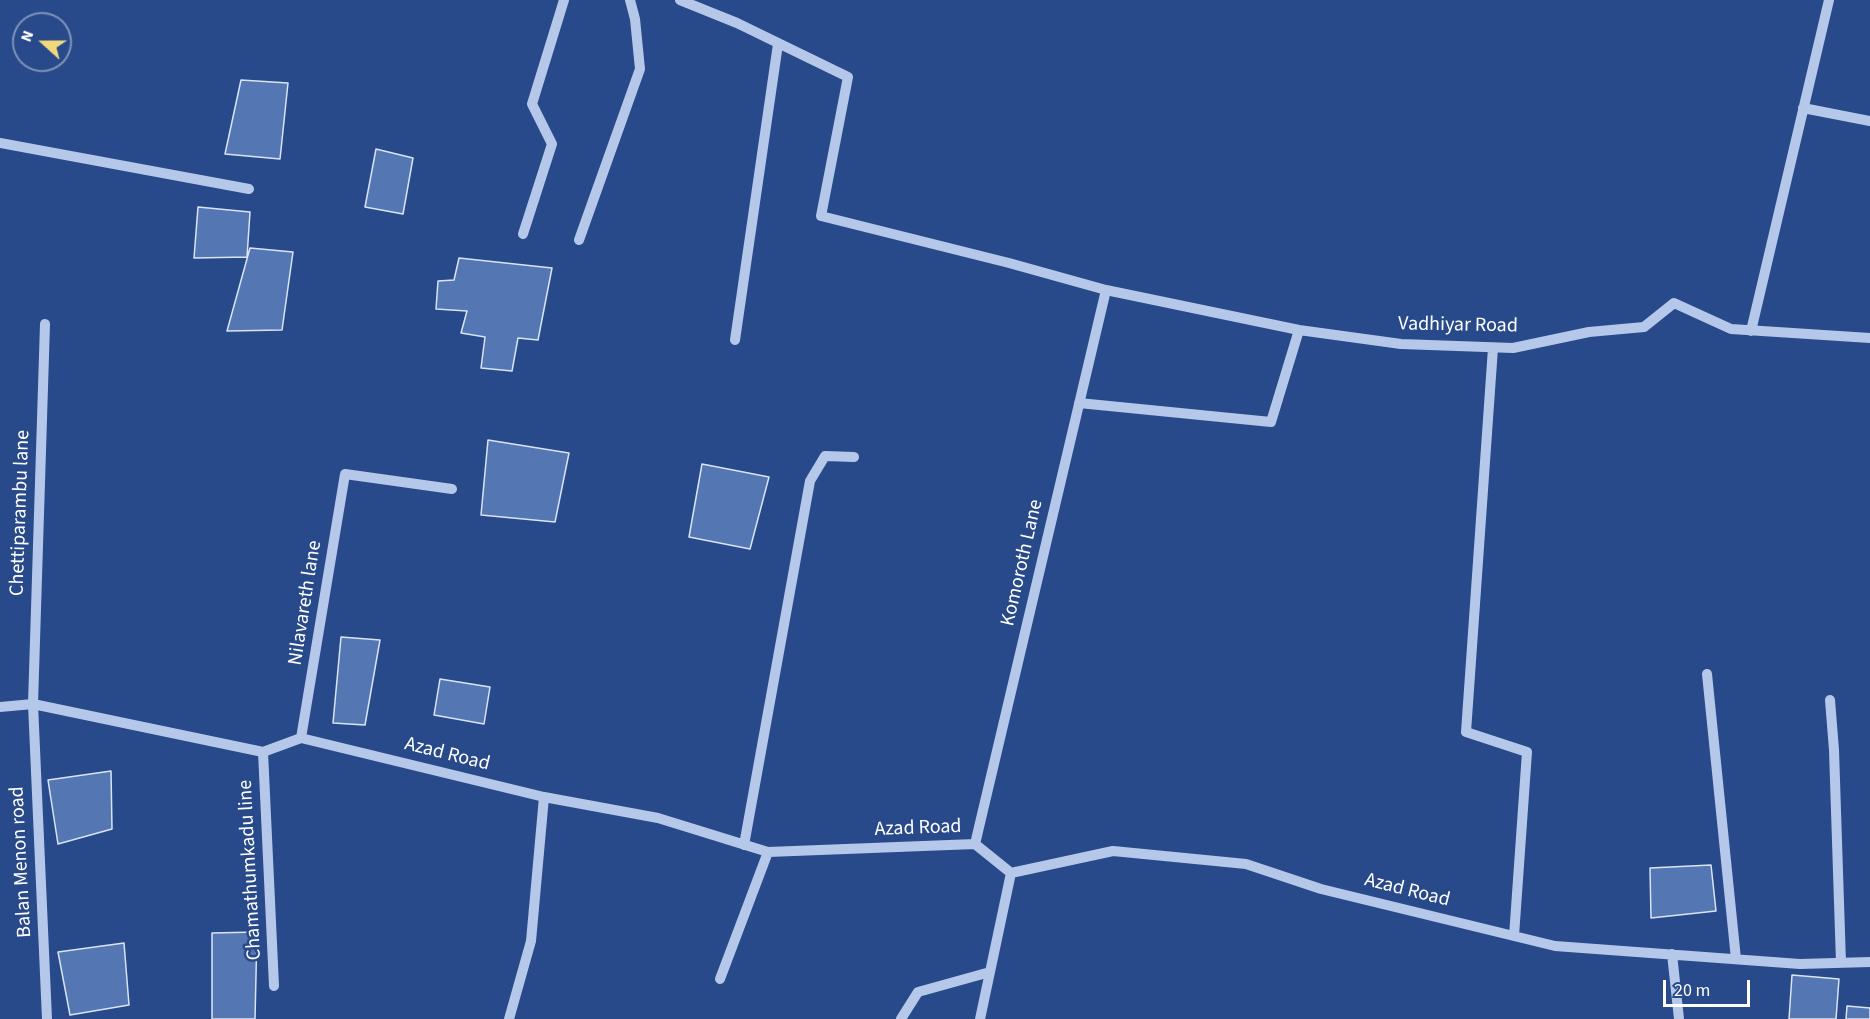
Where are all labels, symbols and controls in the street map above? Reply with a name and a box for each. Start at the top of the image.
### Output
north arrow [12,12,72,72]
text: N [15,27,39,45]
street label: Vadhiyar Road [1398,313,1518,339]
street label: Chettiparambu lane [6,430,36,596]
street label: Komoroth Lane [997,497,1049,629]
street label: Nilavareth lane [284,539,328,667]
street label: Azad Road [402,733,492,777]
street label: Chamathumkadu line [234,779,268,961]
street label: Balan Menon road [6,786,38,938]
street label: Azad Road [874,815,962,843]
street label: Azad Road [1362,869,1452,913]
scale bar [1666,968,1753,1006]
text: 20 m [1674,978,1710,1003]

